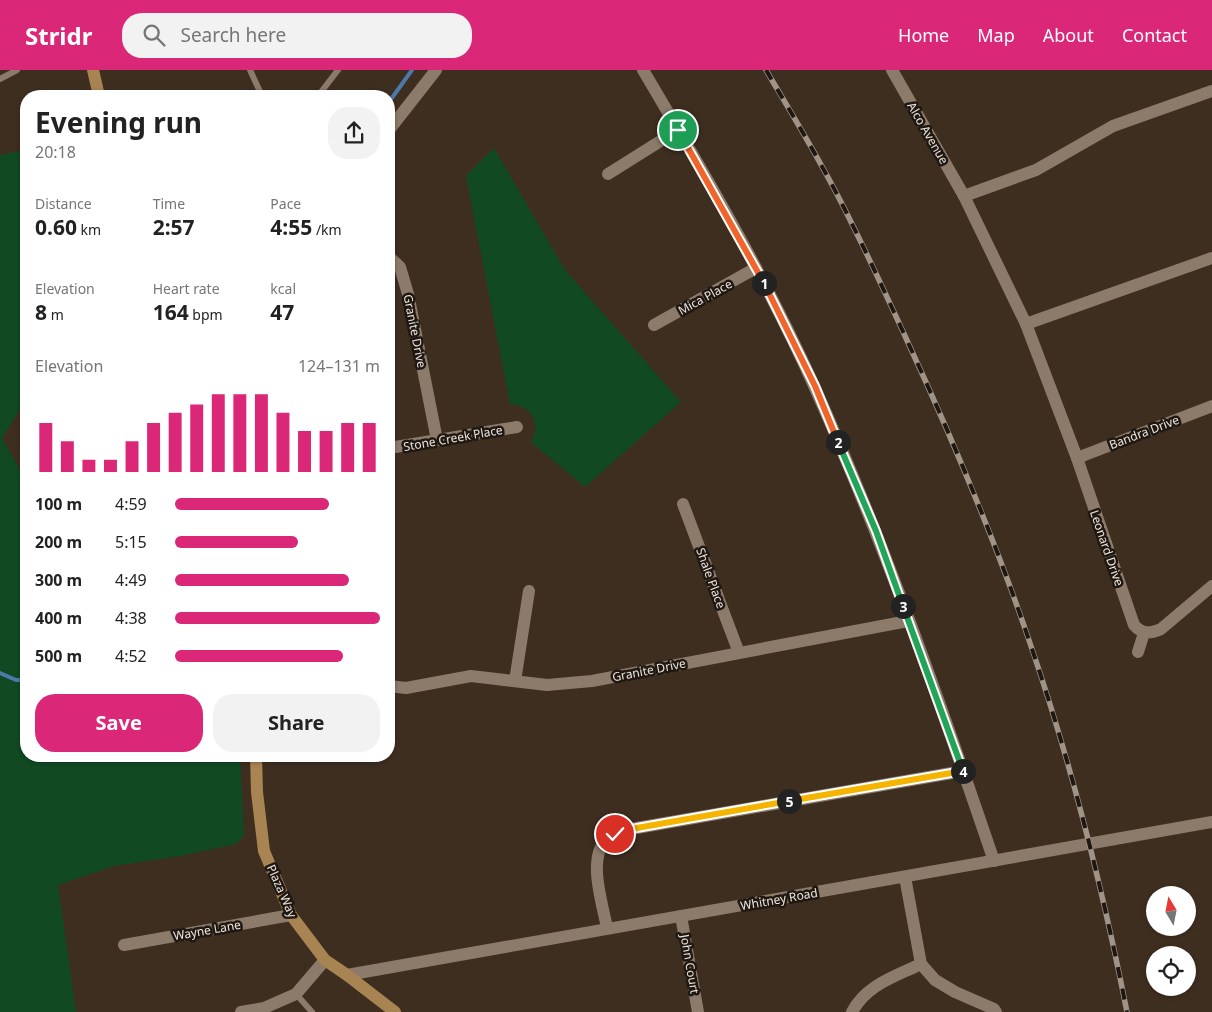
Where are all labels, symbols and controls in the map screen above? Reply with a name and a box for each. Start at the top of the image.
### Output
search box [122,13,472,58]
text: Stridr [25,19,92,52]
icon: search [140,21,168,49]
text: Search here [180,22,286,48]
text: Home [898,23,949,47]
text: Map [977,23,1015,47]
text: About [1043,23,1094,47]
text: Contact [1122,23,1187,47]
street label: Alco Avenue [903,99,953,167]
text: Evening run [35,103,202,141]
button: share [328,107,380,159]
pin [657,109,699,151]
icon: arrive [664,116,692,144]
text: 20:18 [35,141,76,163]
text: Distance [35,194,92,213]
text: Time [153,194,185,213]
text: Pace [270,194,301,213]
text: 0.60 [35,213,77,241]
text: 2:57 [153,213,195,241]
text: 4:55 [270,213,312,241]
text: km [77,220,101,239]
text: /km [312,220,342,239]
pin: 1 [752,270,776,296]
text: 1 [760,274,769,293]
street label: Mica Place [675,275,735,319]
text: Elevation [35,279,95,298]
text: Heart rate [153,279,220,298]
text: kcal [270,279,296,298]
street label: Granite Drive [400,293,431,369]
text: 8 [35,298,47,326]
text: 164 [153,298,189,326]
text: 47 [270,298,294,326]
text: m [47,305,64,324]
text: bpm [189,305,223,324]
text: Elevation [35,355,103,377]
text: 124–131 m [298,355,380,377]
street label: Bandra Drive [1107,411,1182,453]
street label: Stone Creek Place [402,421,504,455]
pin: 2 [826,430,850,454]
text: 2 [834,433,843,452]
text: 100 m [35,493,82,515]
text: 4:59 [115,493,147,515]
street label: Leonard Drive [1086,508,1128,589]
text: 200 m [35,531,82,553]
text: 5:15 [115,531,147,553]
street label: Shale Place [692,545,730,611]
text: 300 m [35,569,82,591]
text: 4:49 [115,569,147,591]
pin: 3 [890,594,916,618]
text: 3 [899,597,908,616]
text: 400 m [35,607,82,629]
text: 4:38 [115,607,147,629]
text: 500 m [35,645,82,667]
text: 4:52 [115,645,147,667]
street label: Granite Drive [611,654,687,685]
button: Save [35,694,203,752]
button: Share [213,694,380,752]
pin: 4 [950,758,976,784]
text: 4 [959,762,968,781]
pin: 5 [776,788,802,814]
text: 5 [785,792,794,811]
pin [594,813,636,855]
icon: check [601,820,629,848]
street label: Plaza Way [263,862,302,921]
street label: Whitney Road [739,884,819,914]
north arrow [1146,886,1196,936]
map controls [1146,886,1196,996]
street label: Wayne Lane [172,916,242,944]
street label: John Court [676,932,704,996]
button: locate [1146,946,1196,996]

